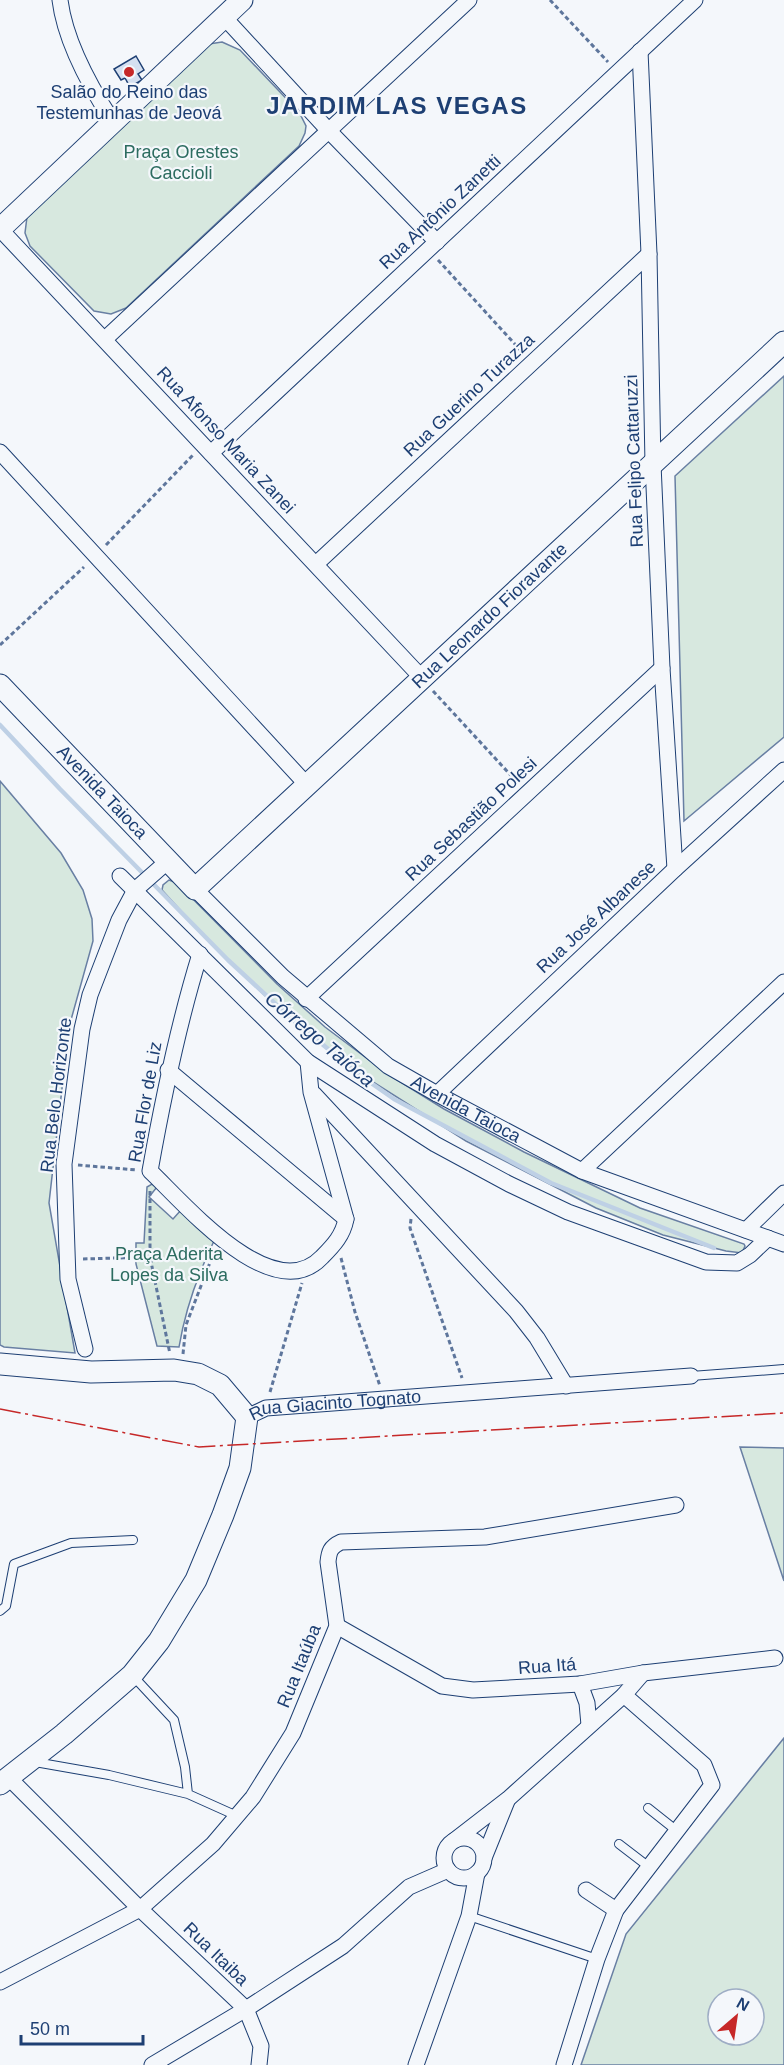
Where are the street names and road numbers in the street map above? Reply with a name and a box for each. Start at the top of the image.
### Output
street label: Rua Antônio Zanetti [375,151,505,273]
street label: Rua Guerino Turazza [400,329,539,461]
street label: Rua Afonso Maria Zanei [153,363,299,517]
street label: Rua Felipo Cattaruzzi [621,374,647,548]
street label: Rua Leonardo Fioravante [408,539,571,692]
street label: Avenida Taioca [53,741,152,844]
street label: Rua Sebastião Polesi [401,753,541,885]
street label: Rua José Albanese [532,857,660,977]
street label: Rua Belo Horizonte [37,1016,75,1174]
street label: Rua Flor de Liz [125,1040,165,1164]
street label: Avenida Taioca [407,1071,525,1147]
street label: Rua Giacinto Tognato [246,1386,422,1425]
street label: Rua Itaúba [273,1621,325,1711]
street label: Rua Itá [517,1654,578,1678]
street label: Rua Itaiba [180,1918,253,1990]

